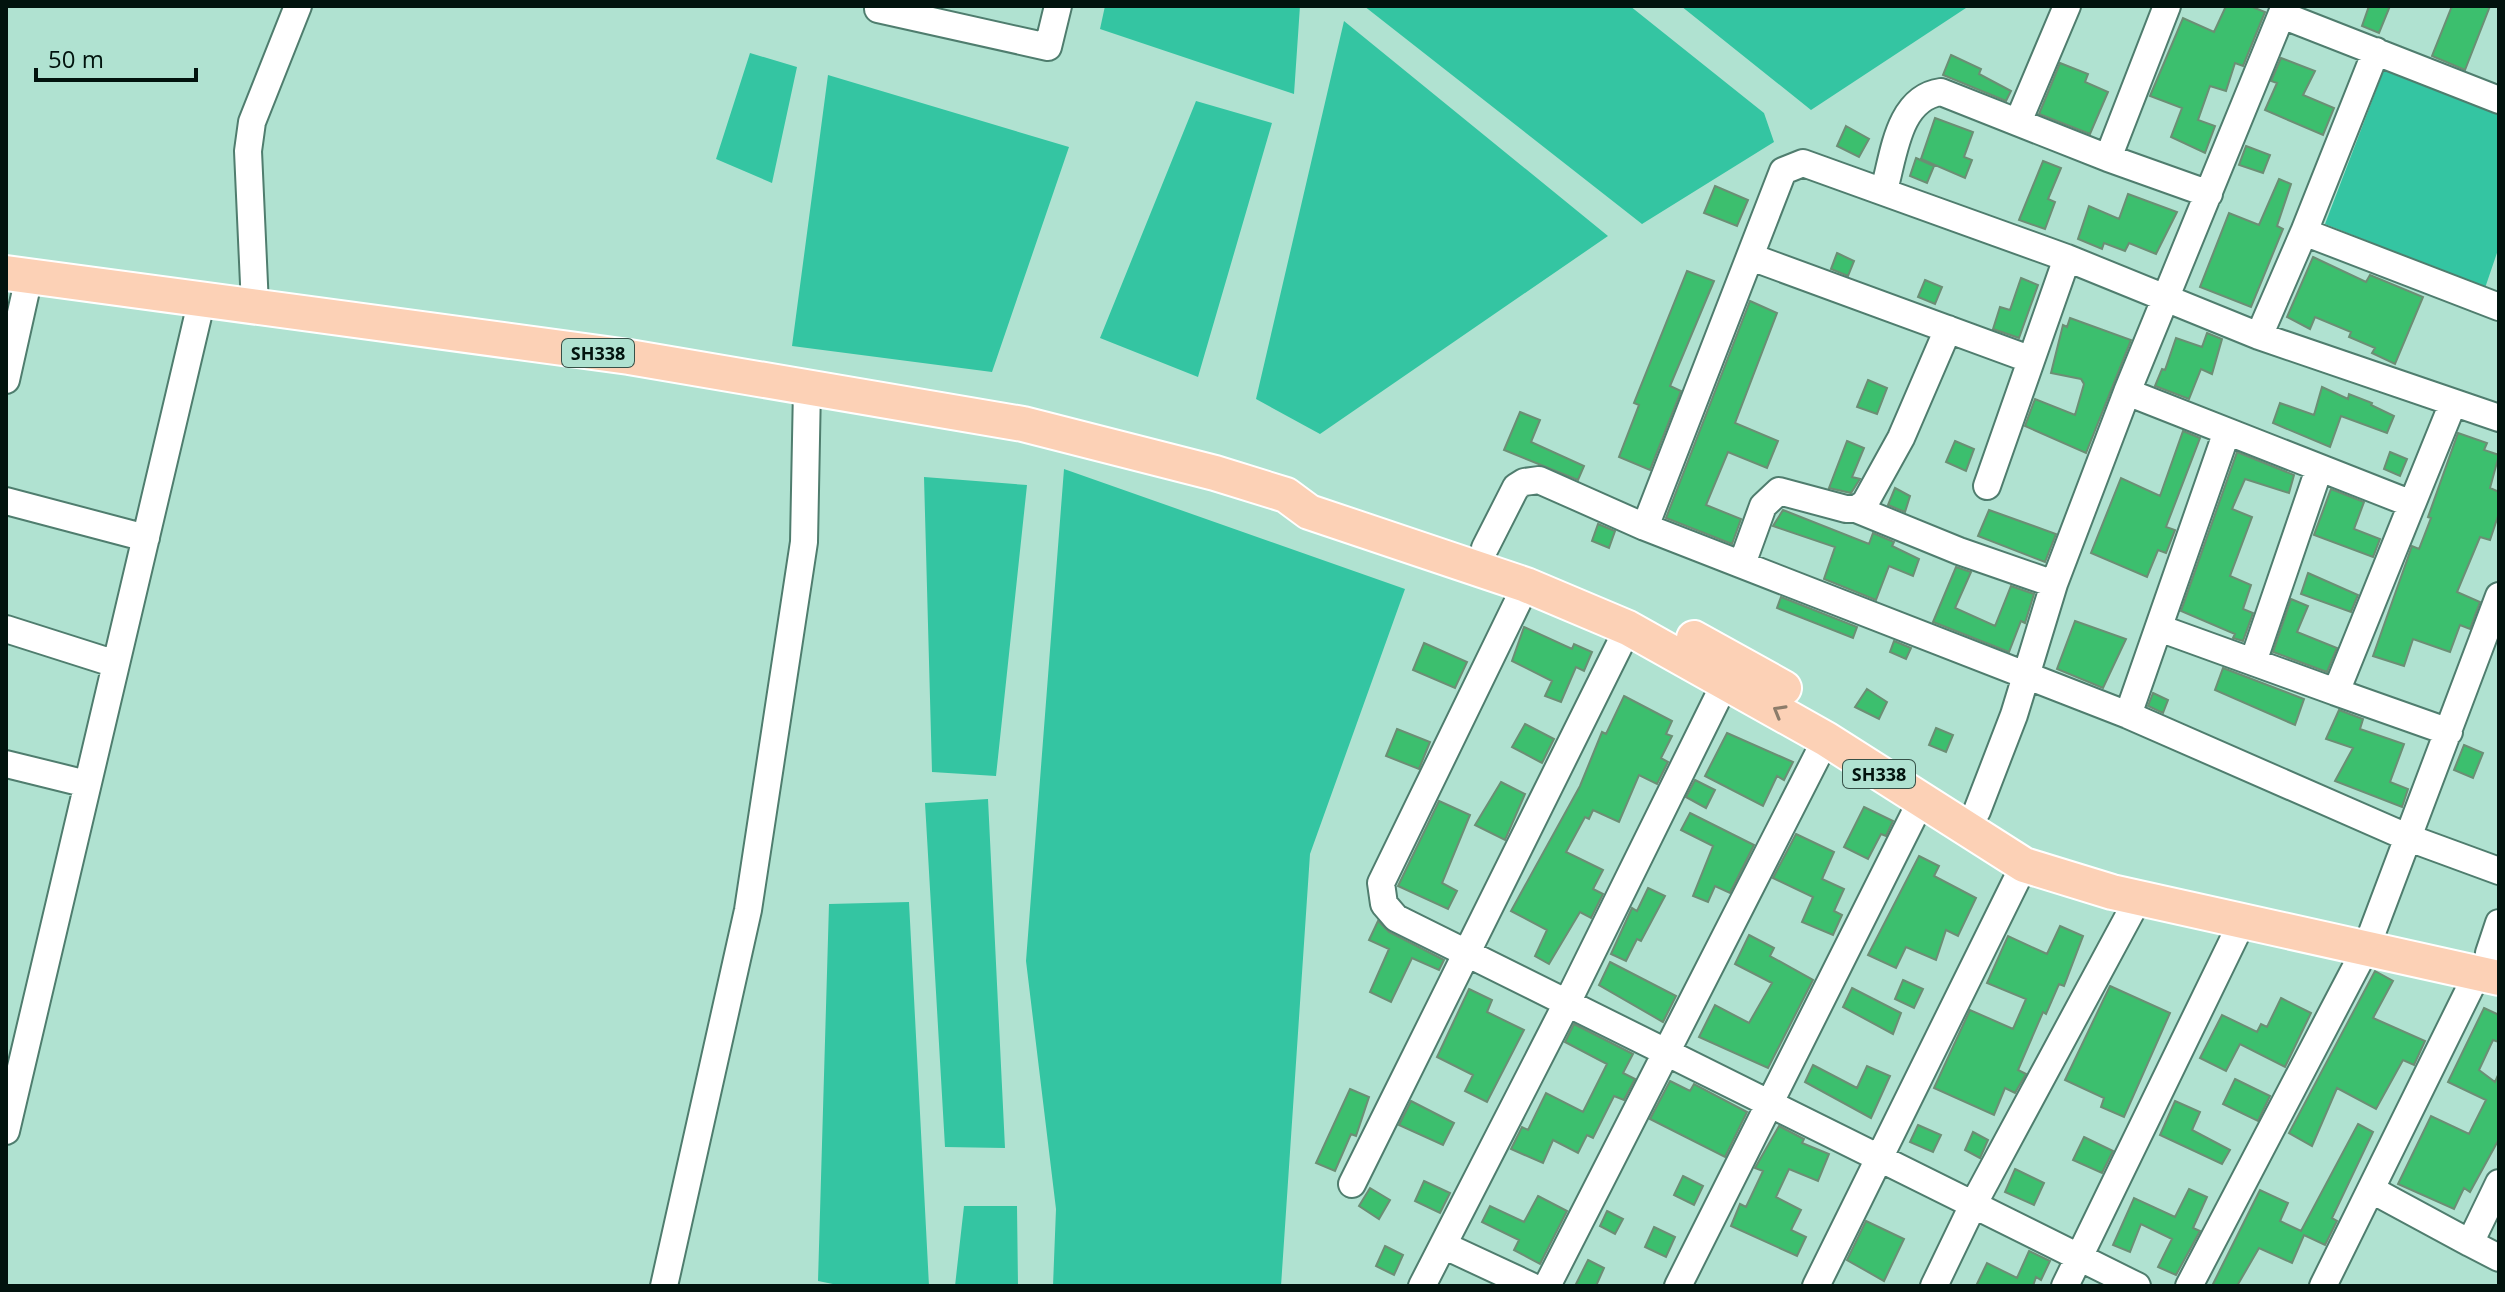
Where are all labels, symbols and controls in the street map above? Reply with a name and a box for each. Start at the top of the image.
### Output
scale bar [36,32,196,82]
text: 50 m [48,42,104,75]
road number: SH338 [562,339,634,367]
one-way arrow [1773,705,1788,721]
road number: SH338 [1843,760,1915,788]

